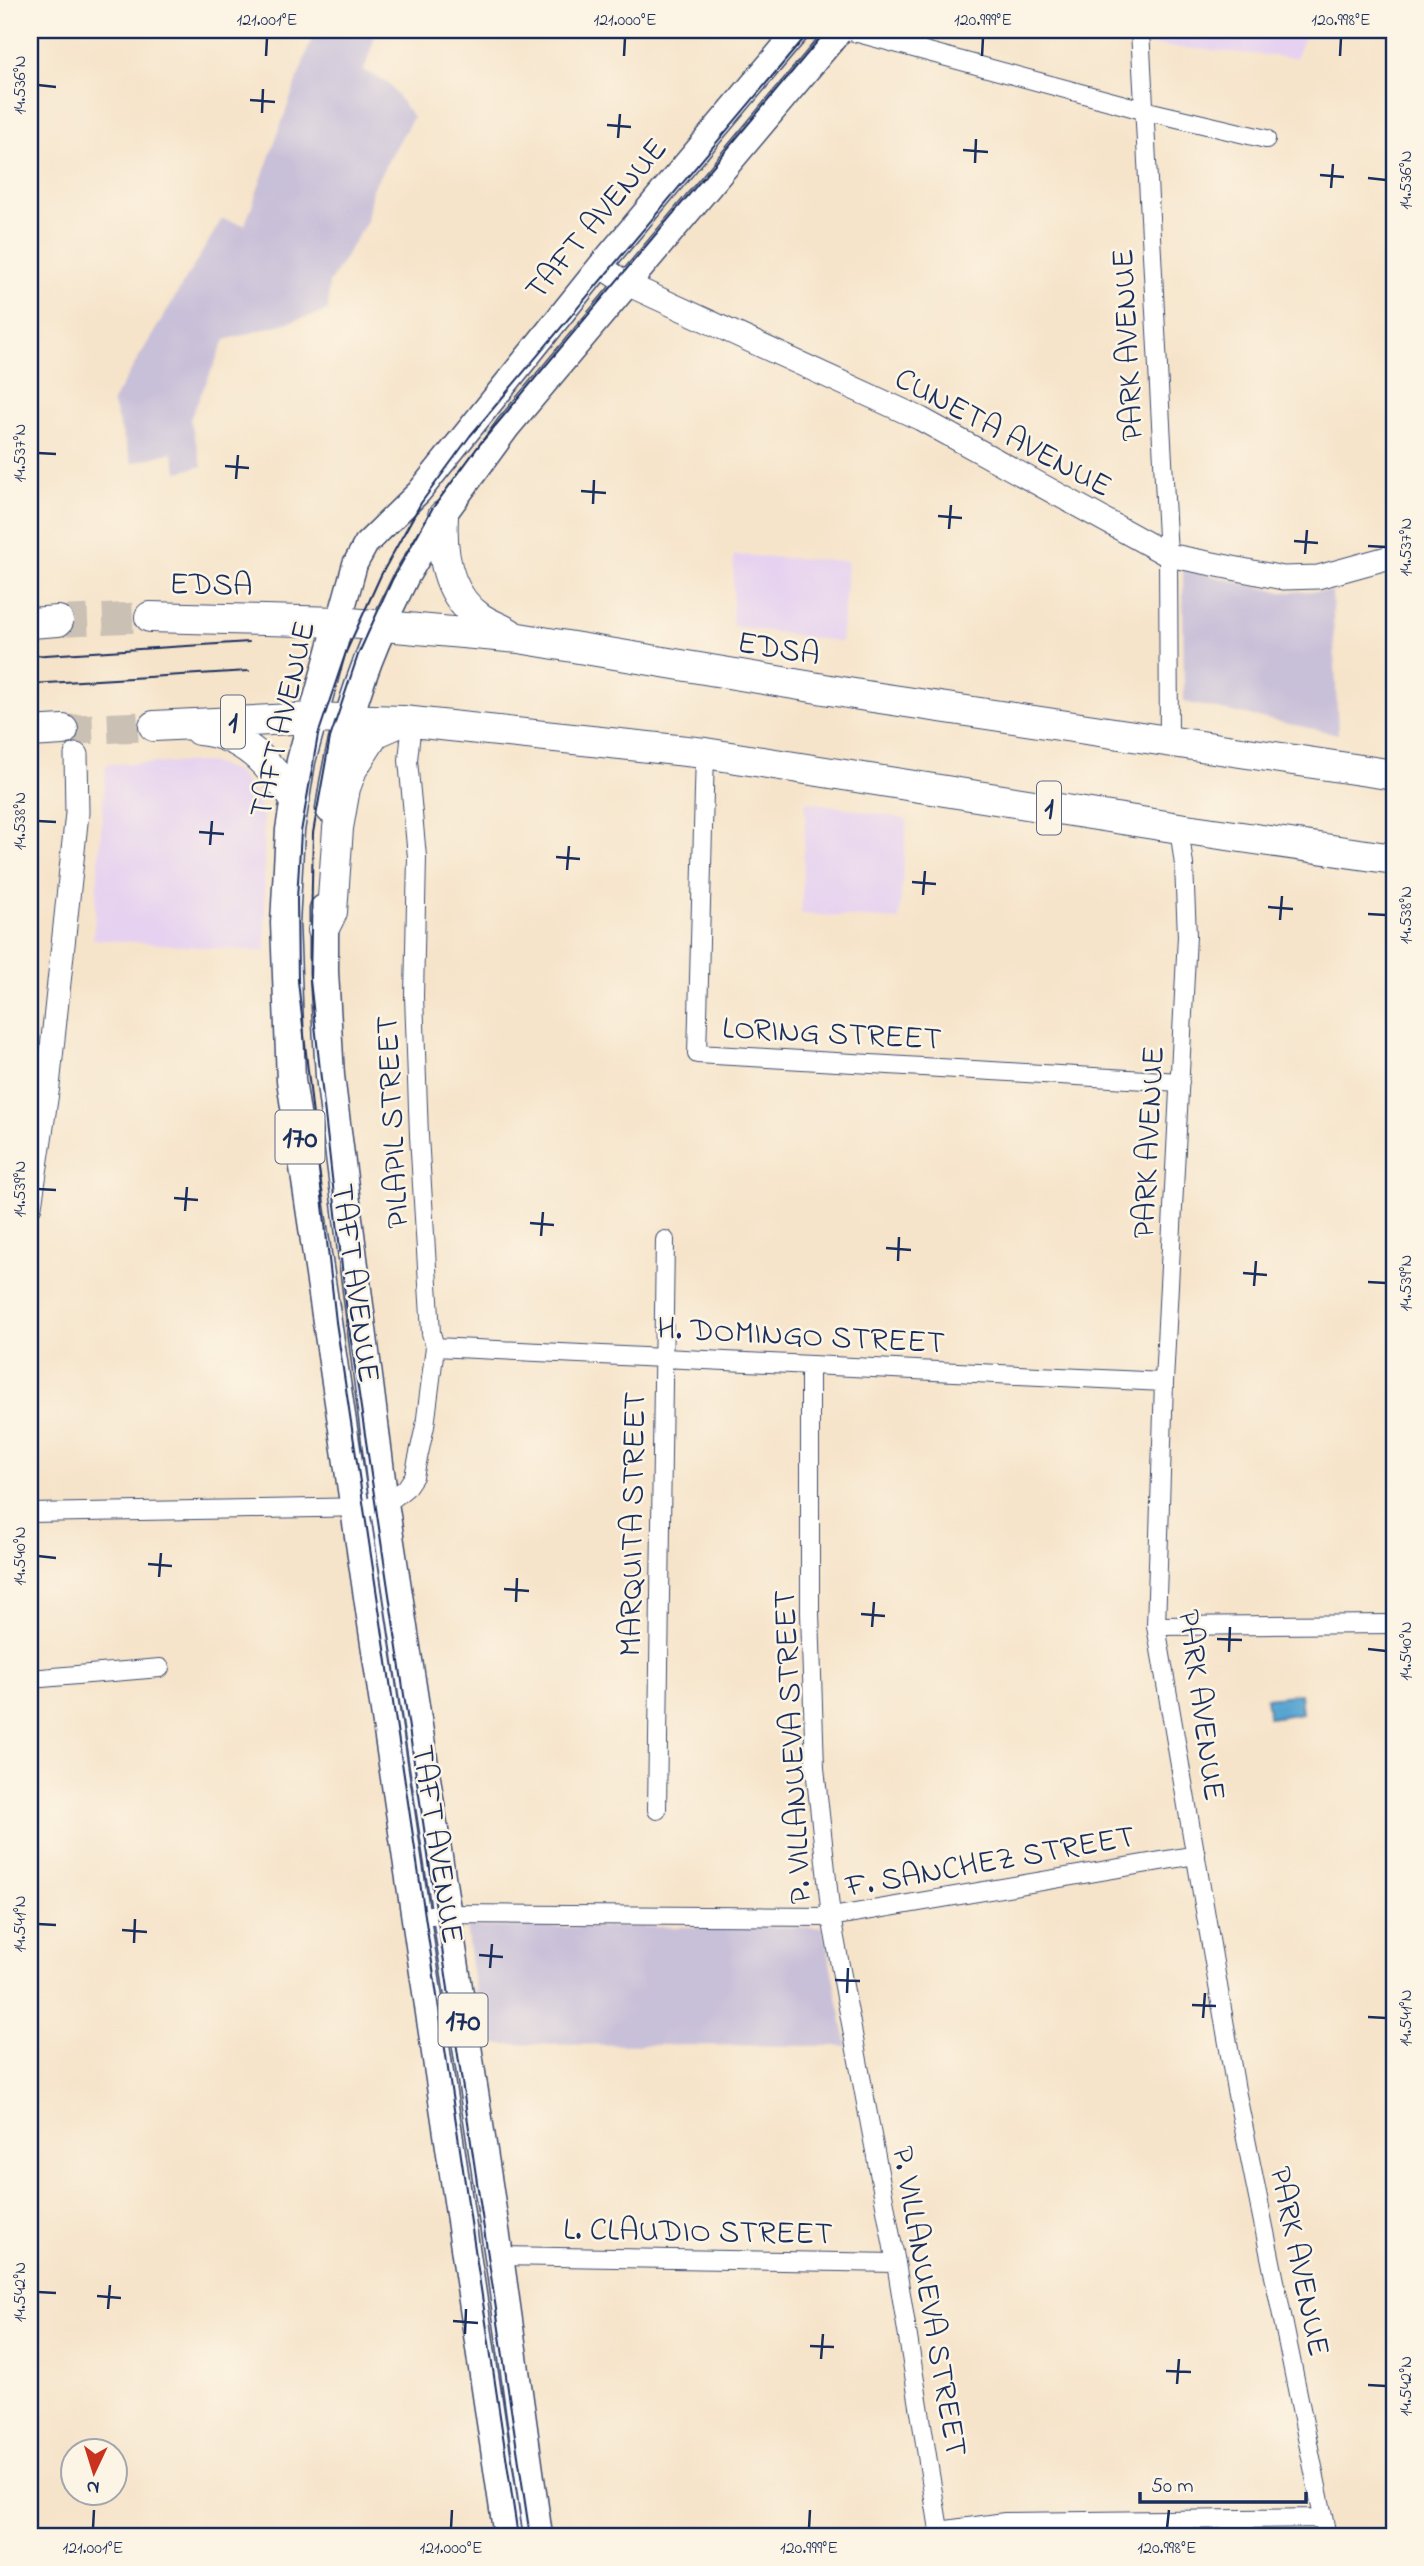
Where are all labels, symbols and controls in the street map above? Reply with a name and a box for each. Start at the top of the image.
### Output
text: 121.001°E [236,8,298,34]
text: 121.000°E [593,8,657,34]
text: 120.999°E [954,8,1012,34]
text: 120.998°E [1311,8,1371,34]
text: 14.536°N [8,55,34,115]
street label: TAFT AVENUE [515,128,680,312]
text: 14.536°N [1394,150,1420,210]
street label: PARK AVENUE [1101,247,1158,442]
street label: CUNETA AVENUE [885,357,1119,511]
text: 14.537°N [8,424,34,482]
text: 14.537°N [1394,518,1420,576]
street label: EDSA [169,562,253,611]
street label: TAFT AVENUE [239,617,330,823]
street label: EDSA [734,621,823,680]
road number: 1 [221,695,245,748]
road number: 1 [1037,782,1061,834]
text: 14.538°N [8,792,34,850]
text: 14.538°N [1394,886,1420,944]
street label: LORING STREET [721,1006,943,1065]
street label: PILAPIL STREET [365,1014,424,1230]
street label: PARK AVENUE [1122,1045,1179,1240]
road number: 170 [276,1110,324,1163]
text: 14.539°N [8,1161,34,1217]
street label: TAFT AVENUE [316,1181,391,1386]
text: 14.539°N [1394,1255,1420,1311]
street label: H. DOMINGO STREET [656,1306,946,1368]
street label: MARQUITA STREET [609,1391,660,1657]
text: 14.540°N [8,1526,34,1586]
street label: P. VILLANUEVA STREET [763,1588,826,1905]
street label: PARK AVENUE [1163,1607,1236,1804]
text: 14.540°N [1394,1621,1420,1681]
street label: TAFT AVENUE [397,1742,474,1947]
street label: F. SANCHEZ STREET [841,1815,1139,1912]
text: 14.541°N [8,1895,34,1953]
text: 14.541°N [1394,1989,1420,2047]
road number: 170 [438,1994,488,2046]
street label: P. VILLANUEVA STREET [877,2143,978,2461]
street label: PARK AVENUE [1255,2162,1341,2361]
street label: L. CLAUDIO STREET [563,2208,833,2259]
text: 14.542°N [8,2262,34,2322]
text: 14.542°N [1394,2356,1420,2416]
north arrow [60,2436,130,2506]
scale bar [1140,2461,1307,2505]
text: 50 m [1151,2472,1194,2502]
text: N [85,2473,100,2500]
text: 121.001°E [62,2536,124,2562]
text: 121.000°E [419,2536,483,2562]
text: 120.999°E [780,2536,838,2562]
text: 120.998°E [1137,2536,1197,2562]

